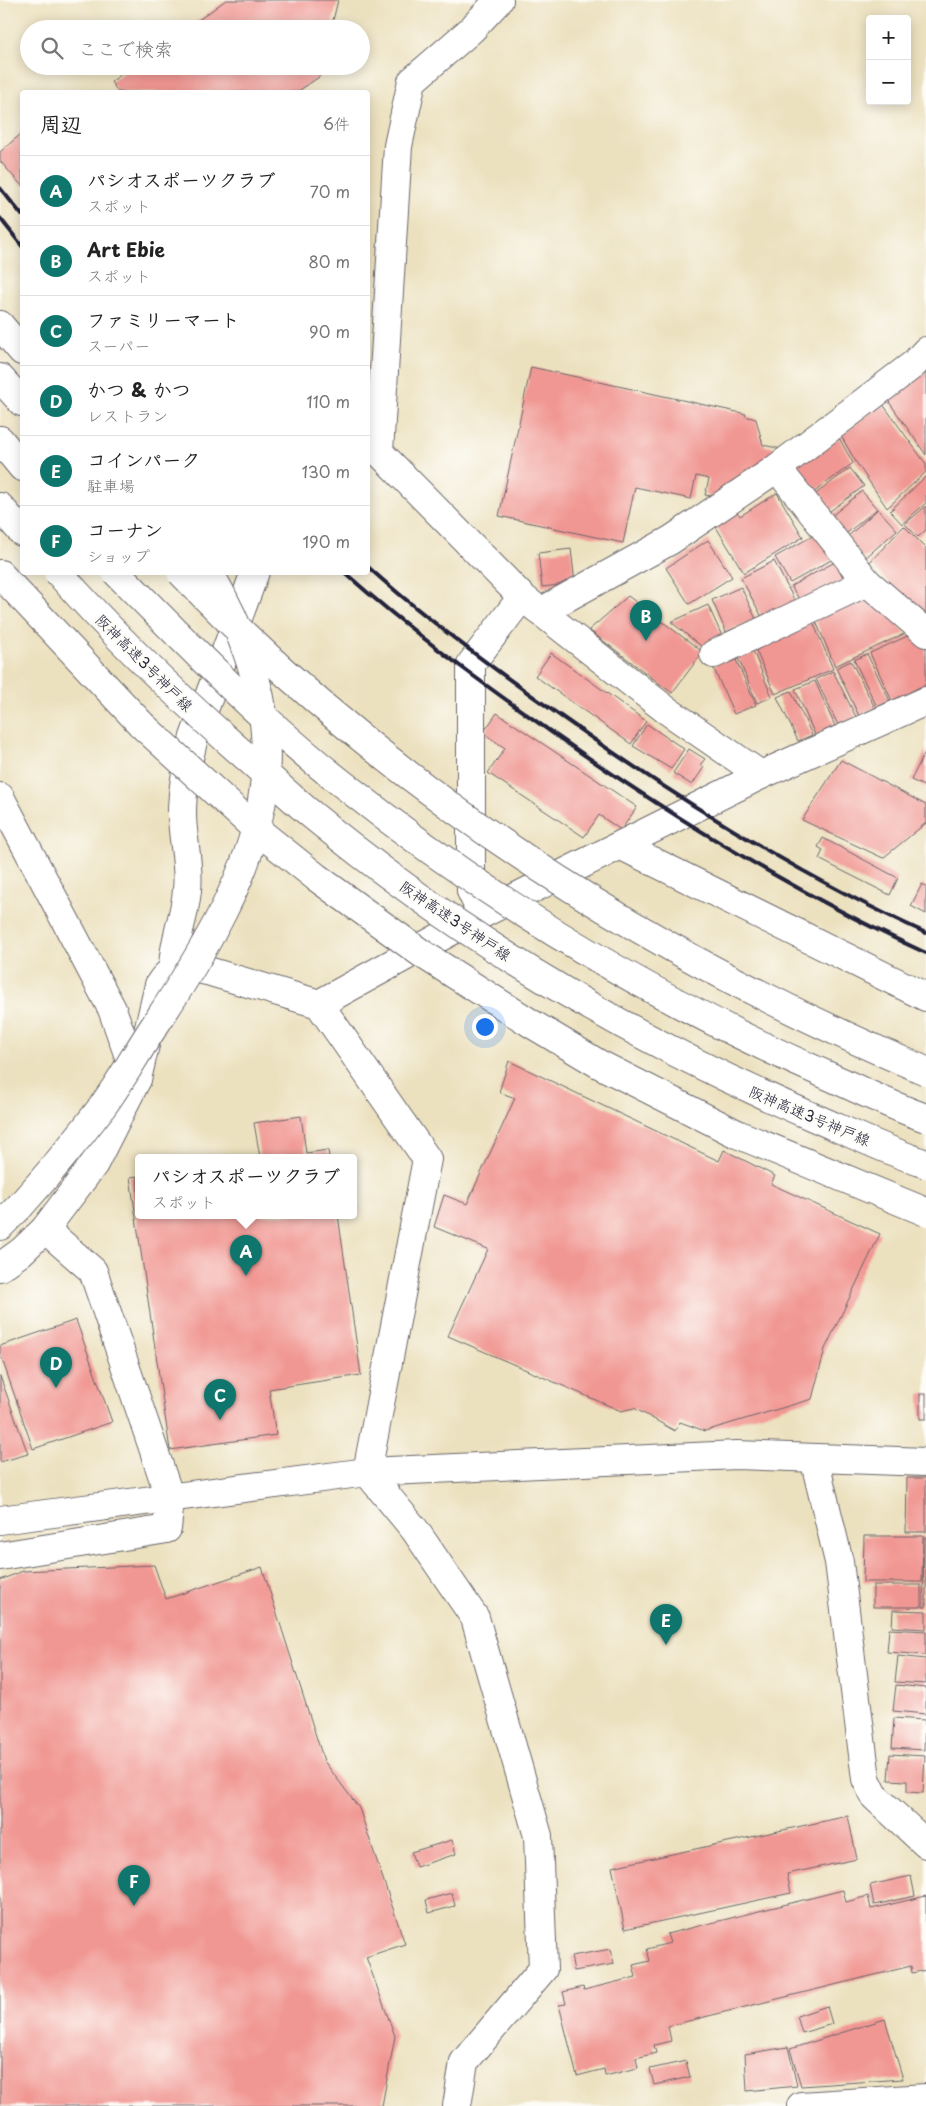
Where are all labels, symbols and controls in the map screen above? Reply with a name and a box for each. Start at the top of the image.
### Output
map controls [866,15,911,105]
button: + [866,15,911,60]
search box [20,20,370,75]
icon: search [38,34,66,62]
text: ここで検索 [78,34,173,62]
button: − [866,60,911,105]
text: 周辺 [40,107,82,139]
text: 6件 [323,111,350,135]
text: パシオスポーツクラブ [87,165,275,193]
text: A [50,179,62,203]
text: 70 m [310,179,350,203]
text: スポット [87,193,151,217]
text: Art Ebie [87,235,165,263]
text: B [51,249,61,273]
text: 80 m [308,249,350,273]
text: スポット [87,263,151,287]
text: ファミリーマート [87,305,240,333]
text: C [50,319,62,343]
text: 90 m [309,319,350,343]
text: スーパー [87,333,150,357]
text: かつ & かつ [87,375,191,403]
text: D [50,389,62,413]
text: 110 m [307,389,350,413]
text: レストラン [87,403,168,427]
text: コインパーク [87,445,200,473]
text: E [51,459,61,483]
text: 130 m [302,459,350,483]
text: 駐車場 [87,473,135,497]
text: コーナン [87,515,163,543]
text: F [51,529,61,553]
text: 190 m [302,529,350,553]
text: ショップ [87,543,150,567]
pin: B [630,600,662,641]
street label: 阪神高速3号神戸線 [91,608,199,716]
street label: 阪神高速3号神戸線 [396,874,516,966]
your location [472,1014,498,1040]
street label: 阪神高速3号神戸線 [746,1079,874,1151]
popup [135,1154,357,1219]
text: パシオスポーツクラブ [152,1161,340,1189]
text: スポット [152,1189,216,1213]
pin: A [230,1235,262,1276]
pin: D [40,1347,72,1388]
pin: C [204,1379,236,1420]
pin: E [650,1604,682,1645]
pin: F [118,1865,150,1906]

